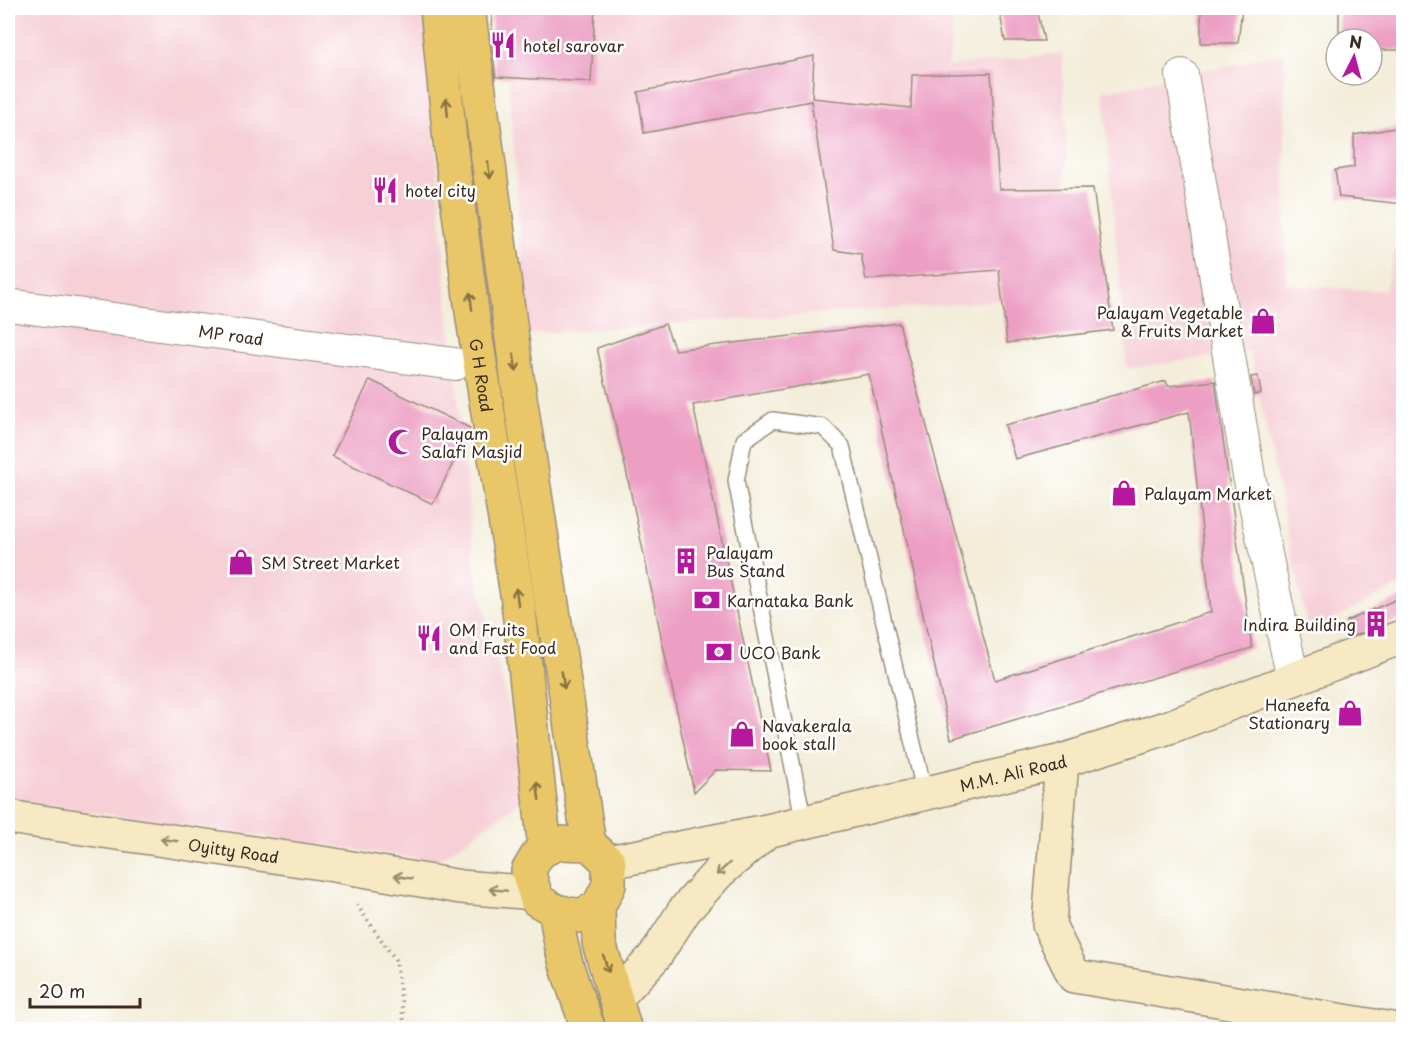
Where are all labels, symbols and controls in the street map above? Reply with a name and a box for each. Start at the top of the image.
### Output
north arrow [1324,27,1384,87]
text: N [1348,28,1363,54]
restaurant icon: hotel sarovar [488,30,518,60]
place label: hotel sarovar [523,33,625,57]
one-way arrow [441,98,452,118]
one-way arrow [483,159,494,179]
restaurant icon: hotel city [370,175,400,205]
place label: hotel city [405,178,476,202]
one-way arrow [465,291,476,311]
place label: Palayam Vegetable & Fruits Market [1096,300,1243,342]
shop icon: Palayam Vegetable & Fruits Market [1248,306,1278,336]
street label: MP road [197,318,265,351]
street label: G H Road [464,337,500,414]
one-way arrow [509,353,520,372]
place label: Palayam Salafi Masjid [421,421,523,463]
mosque icon: Palayam Salafi Masjid [386,427,416,457]
shop icon: Palayam Market [1109,478,1139,508]
place label: Palayam Market [1144,481,1272,505]
place label: Palayam Bus Stand [706,540,785,582]
building icon: Palayam Bus Stand [671,546,701,576]
shop icon: SM Street Market [226,547,256,577]
place label: SM Street Market [261,550,400,574]
bank icon: Karnataka Bank [692,585,722,615]
one-way arrow [511,588,522,607]
place label: Karnataka Bank [727,588,854,612]
building icon: Indira Building [1361,609,1391,639]
place label: Indira Building [1243,612,1356,636]
place label: OM Fruits and Fast Food [449,617,556,659]
restaurant icon: OM Fruits and Fast Food [414,623,444,653]
bank icon: UCO Bank [704,637,734,667]
place label: UCO Bank [739,640,821,664]
one-way arrow [558,670,569,690]
place label: Haneefa Stationary [1248,692,1330,734]
shop icon: Haneefa Stationary [1335,698,1365,728]
place label: Navakerala book stall [762,713,851,755]
shop icon: Navakerala book stall [727,719,757,749]
street label: M.M. Ali Road [957,748,1069,797]
one-way arrow [533,781,544,801]
street label: Oyitty Road [187,832,281,869]
one-way arrow [159,835,179,846]
one-way arrow [716,862,731,876]
one-way arrow [394,871,413,882]
one-way arrow [488,884,508,895]
one-way arrow [601,954,612,973]
scale bar [30,971,140,1009]
text: 20 m [39,977,85,1004]

